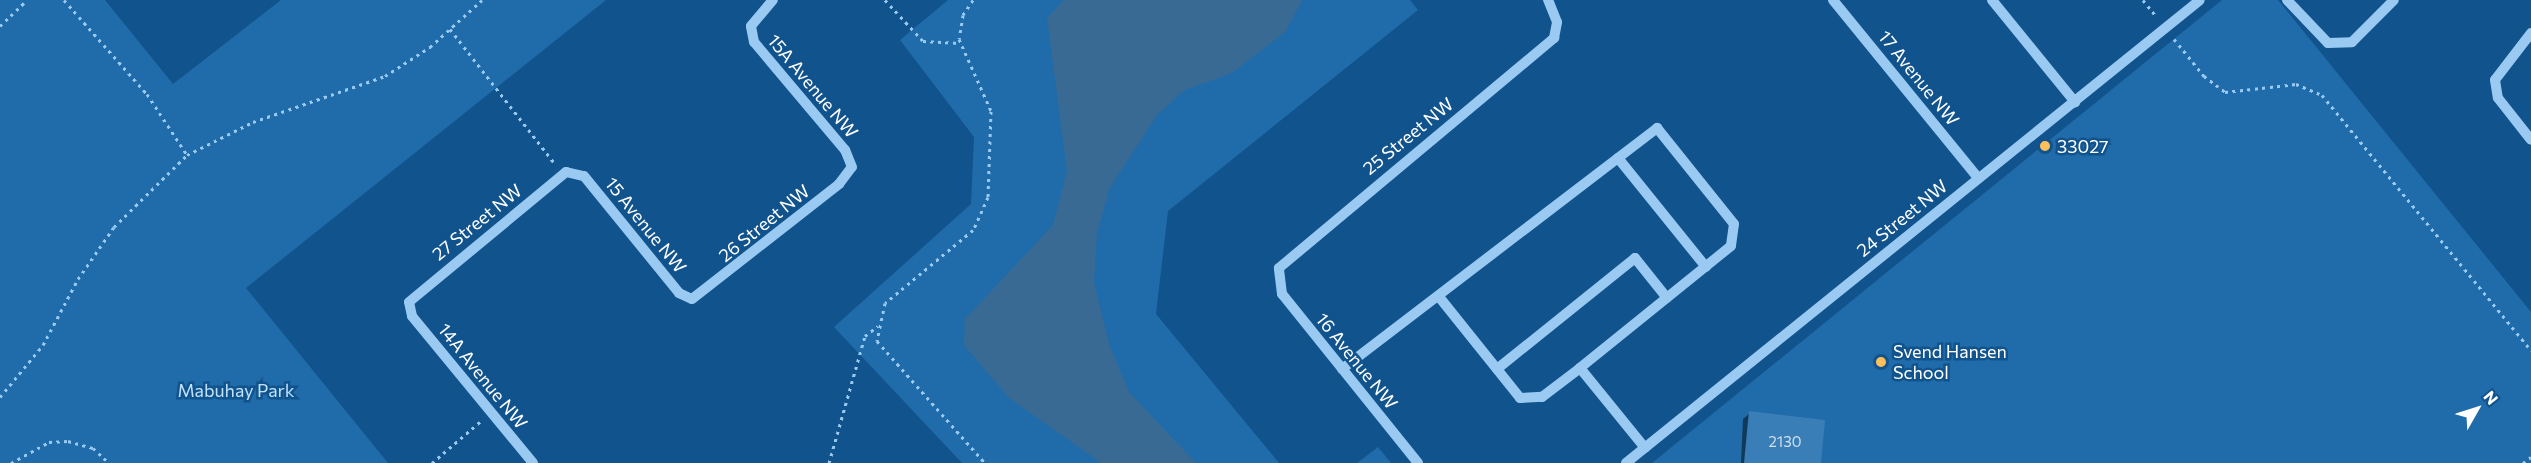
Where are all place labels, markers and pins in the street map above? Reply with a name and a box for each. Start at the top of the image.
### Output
place label: 33027 [2057,135,2109,157]
marker: 33027 [2038,139,2052,153]
place label: Svend Hansen School [1893,341,2007,384]
marker: Svend Hansen School [1874,355,1888,369]

